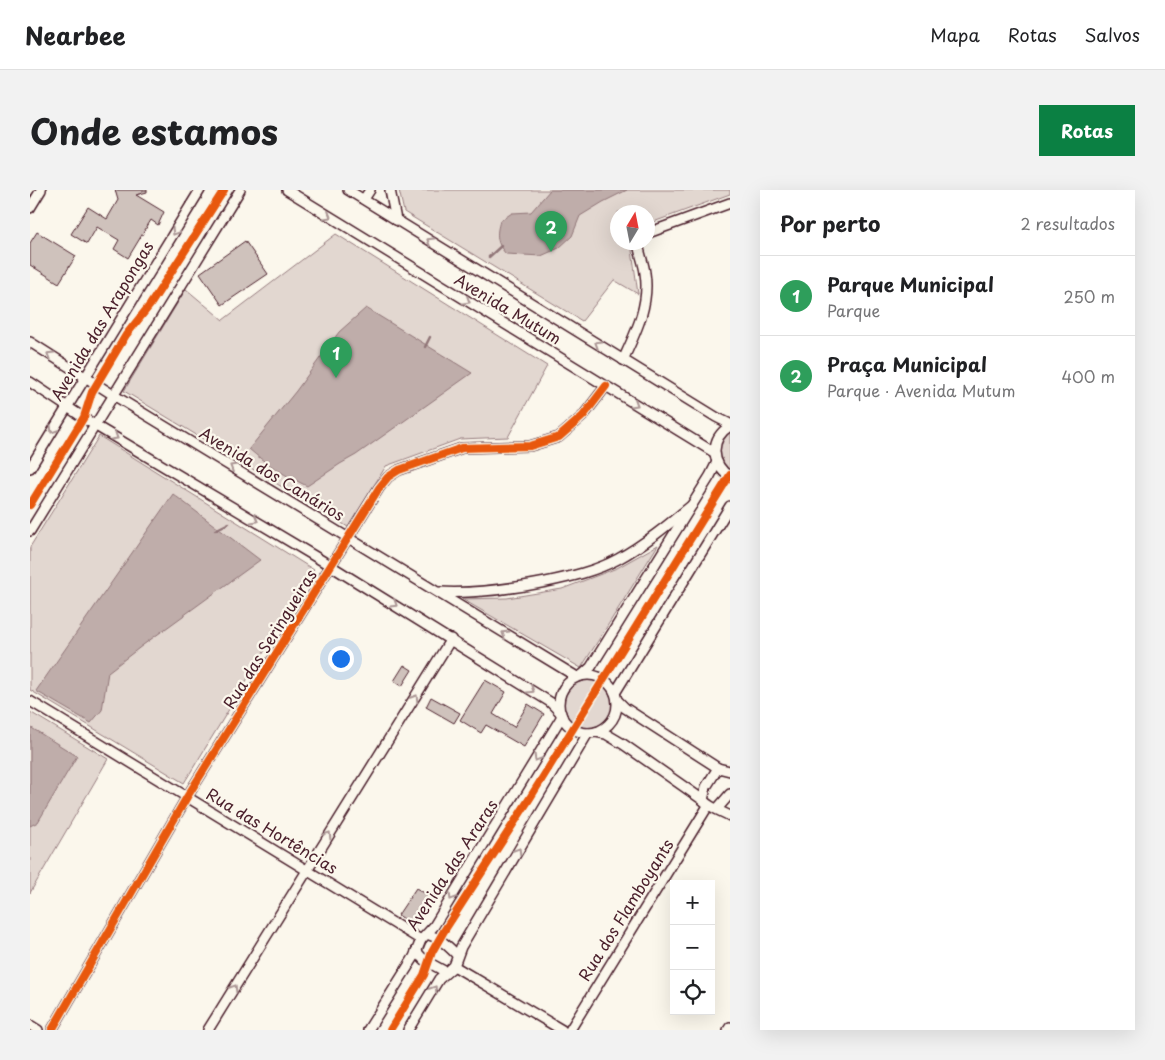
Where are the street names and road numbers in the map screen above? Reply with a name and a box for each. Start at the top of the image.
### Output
street label: Avenida das Arapongas [44,236,158,405]
street label: Avenida Mutum [450,267,567,350]
street label: Avenida dos Canários [196,420,350,526]
street label: Rua das Seringueiras [216,564,322,713]
street label: Rua das Hortências [202,781,343,879]
street label: Avenida das Araras [400,794,503,935]
street label: Rua dos Flamboyants [572,834,679,985]

